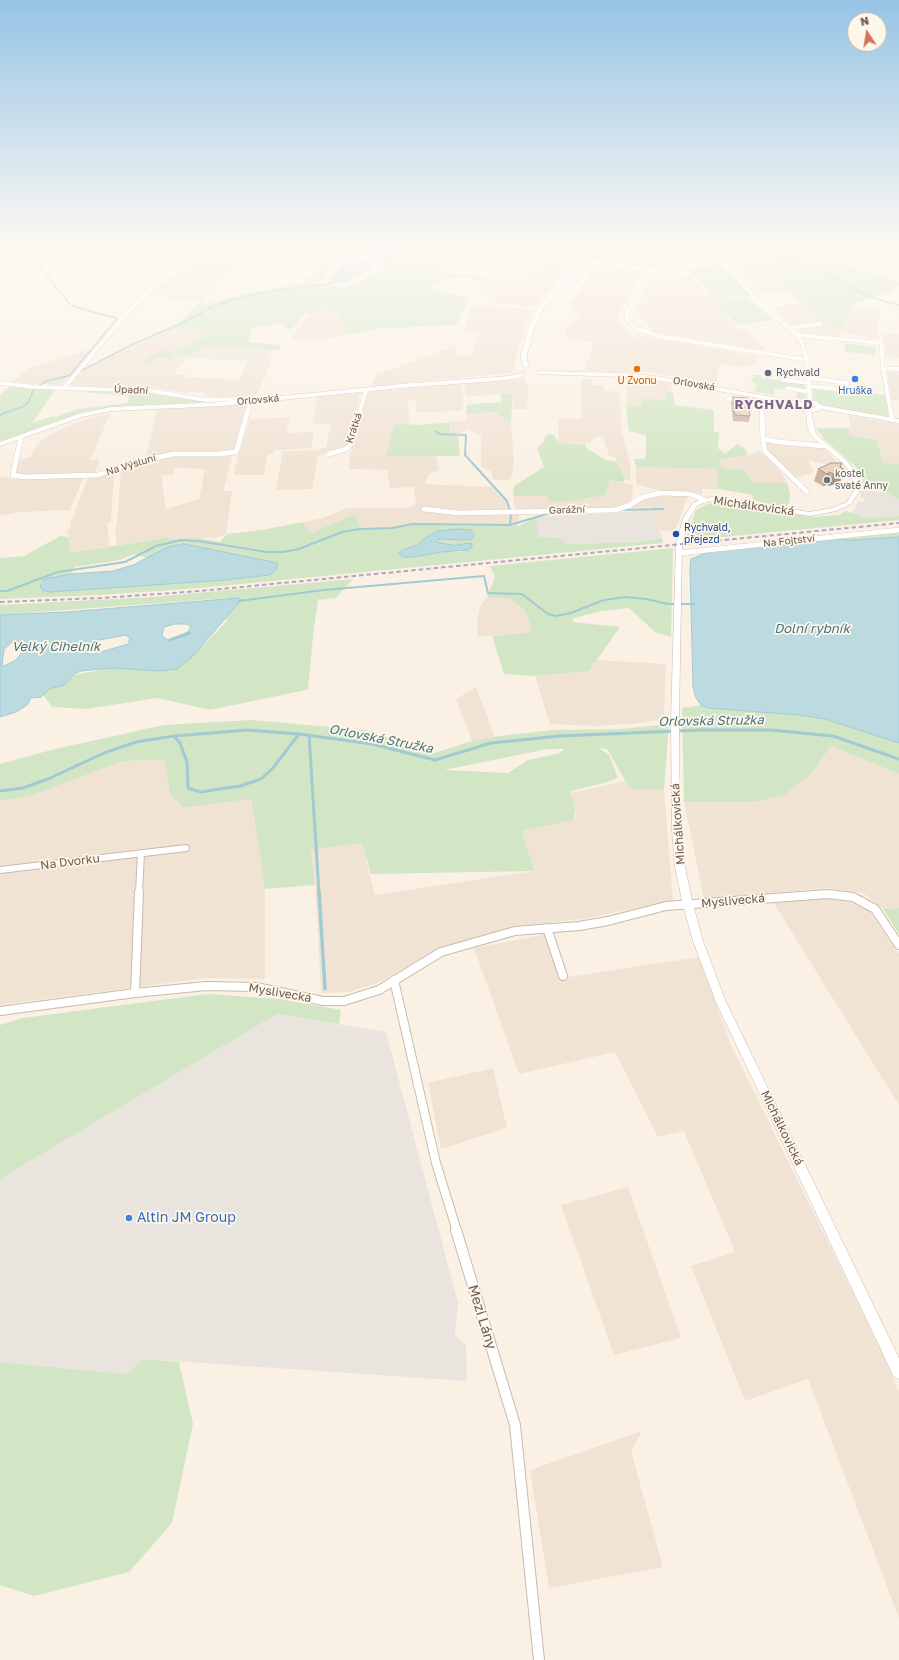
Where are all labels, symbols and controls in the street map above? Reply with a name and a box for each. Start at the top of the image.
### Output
north arrow [847,12,887,52]
text: N [859,14,870,28]
marker: U Zvonu [632,364,642,374]
place label: Rychvald [776,367,820,379]
marker: Rychvald [763,368,773,378]
street label: Orlovská [672,374,716,394]
marker: Hruška [850,374,860,384]
place label: U Zvonu [617,375,657,387]
street label: Úpadní [114,383,148,397]
place label: Hruška [838,385,872,397]
street label: Orlovská [236,392,280,408]
district label: RYCHVALD [735,397,813,413]
street label: Krátká [343,411,365,445]
street label: Na Výsluní [105,452,157,478]
place label: kostel svaté Anny [835,468,888,492]
marker: kostel svaté Anny [822,475,832,485]
street label: Michálkovická [713,493,795,519]
street label: Garážní [549,503,585,517]
place label: Rychvald, přejezd [684,522,731,546]
marker: Rychvald, přejezd [671,529,681,539]
street label: Na Fojtství [762,532,816,550]
water label: Dolní rybník [774,621,850,637]
water label: Velký Cihelník [12,639,100,655]
water label: Orlovská Stružka [658,712,764,730]
water label: Orlovská Stružka [328,721,434,757]
street label: Michálkovická [668,783,688,865]
street label: Na Dvorku [39,851,101,873]
street label: Myslivecká [701,891,765,911]
street label: Myslivecká [247,980,313,1006]
street label: Michálkovická [758,1088,806,1168]
place label: Altin JM Group [137,1210,236,1226]
marker: Altin JM Group [124,1213,134,1223]
street label: Mezi Lány [464,1283,500,1351]

